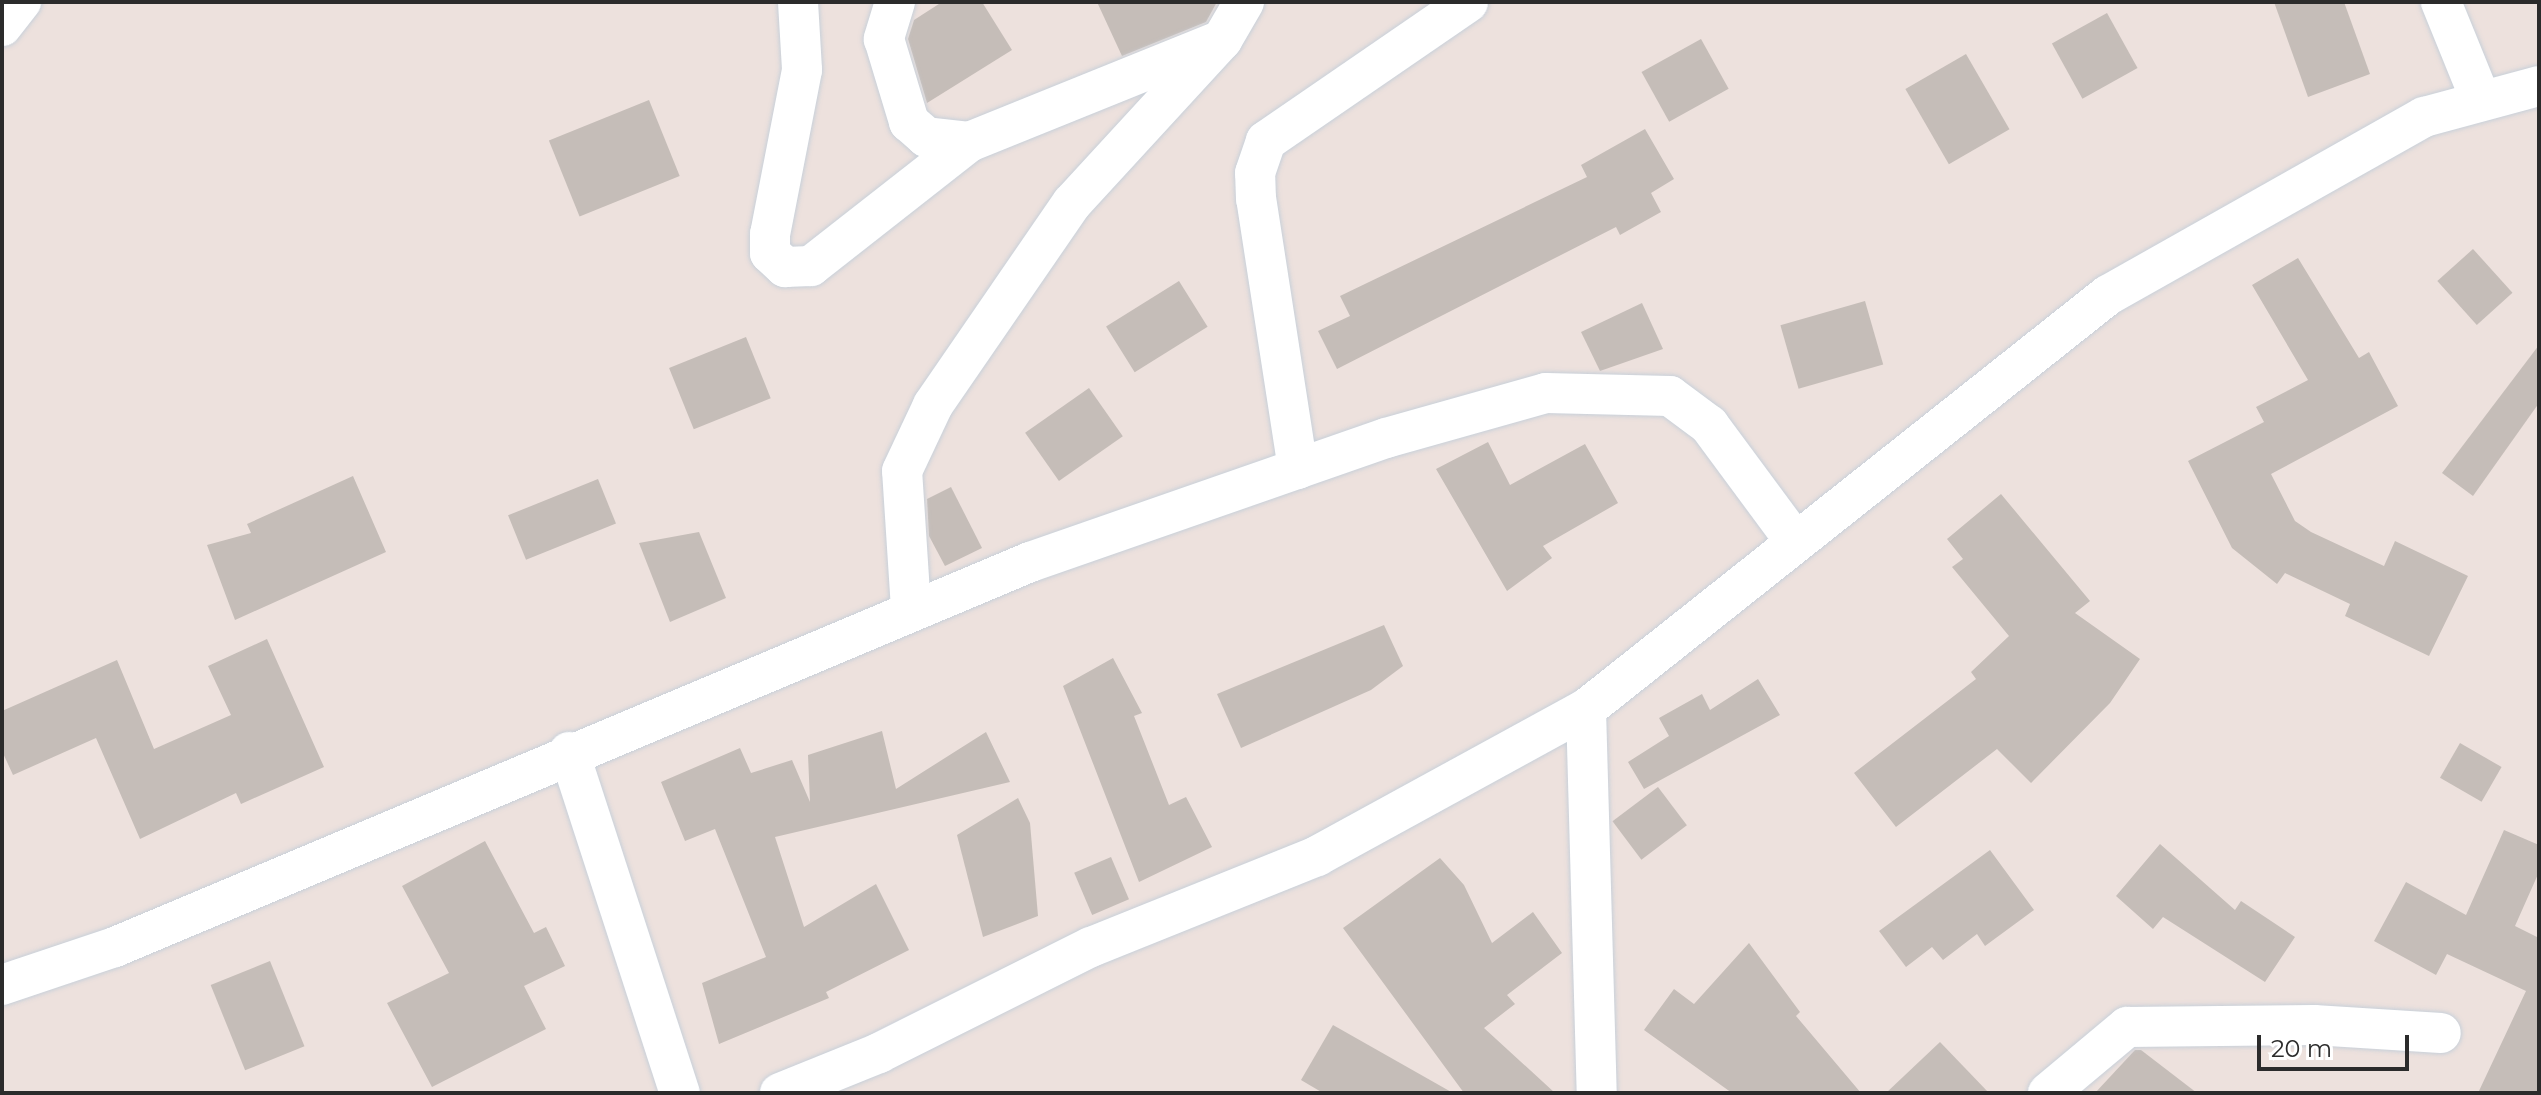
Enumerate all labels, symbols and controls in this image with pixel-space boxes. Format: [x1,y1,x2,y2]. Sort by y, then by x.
scale bar [2261,1019,2413,1069]
text: 20 m [2271,1034,2332,1063]

